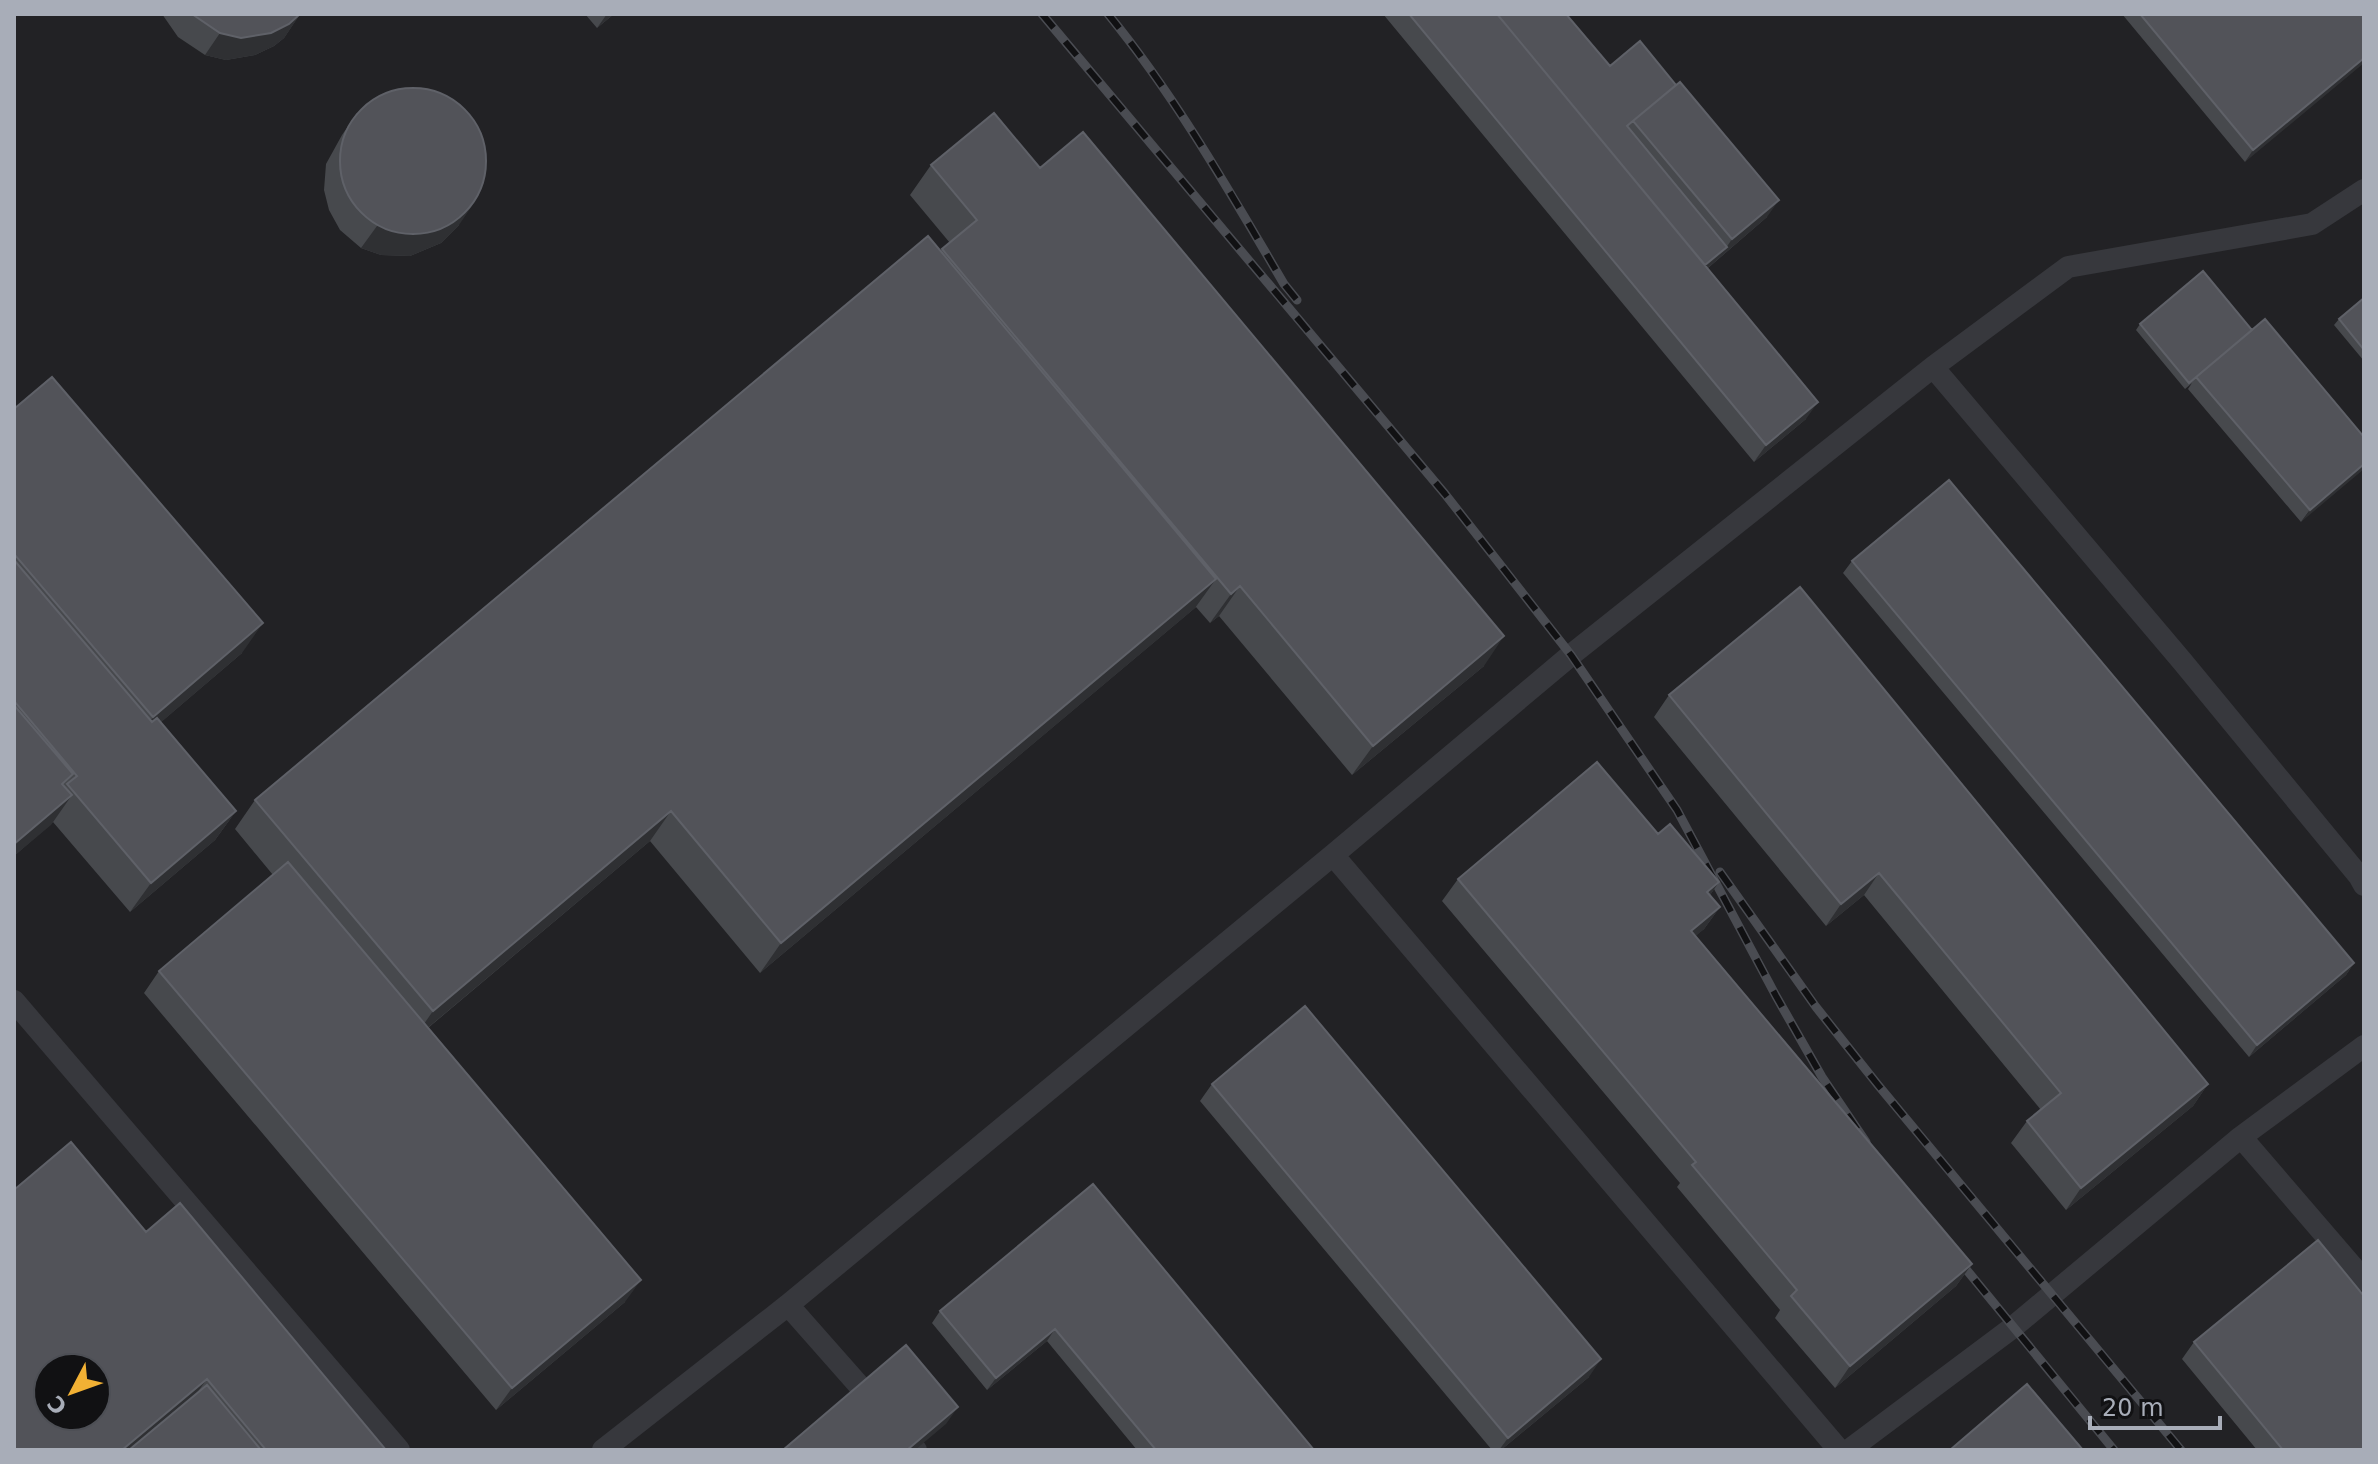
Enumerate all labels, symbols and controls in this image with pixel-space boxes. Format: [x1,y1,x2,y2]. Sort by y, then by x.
north arrow [32,1352,112,1432]
scale bar [2090,1380,2220,1430]
text: С [43,1390,72,1419]
text: 20 m [2102,1394,2164,1422]

